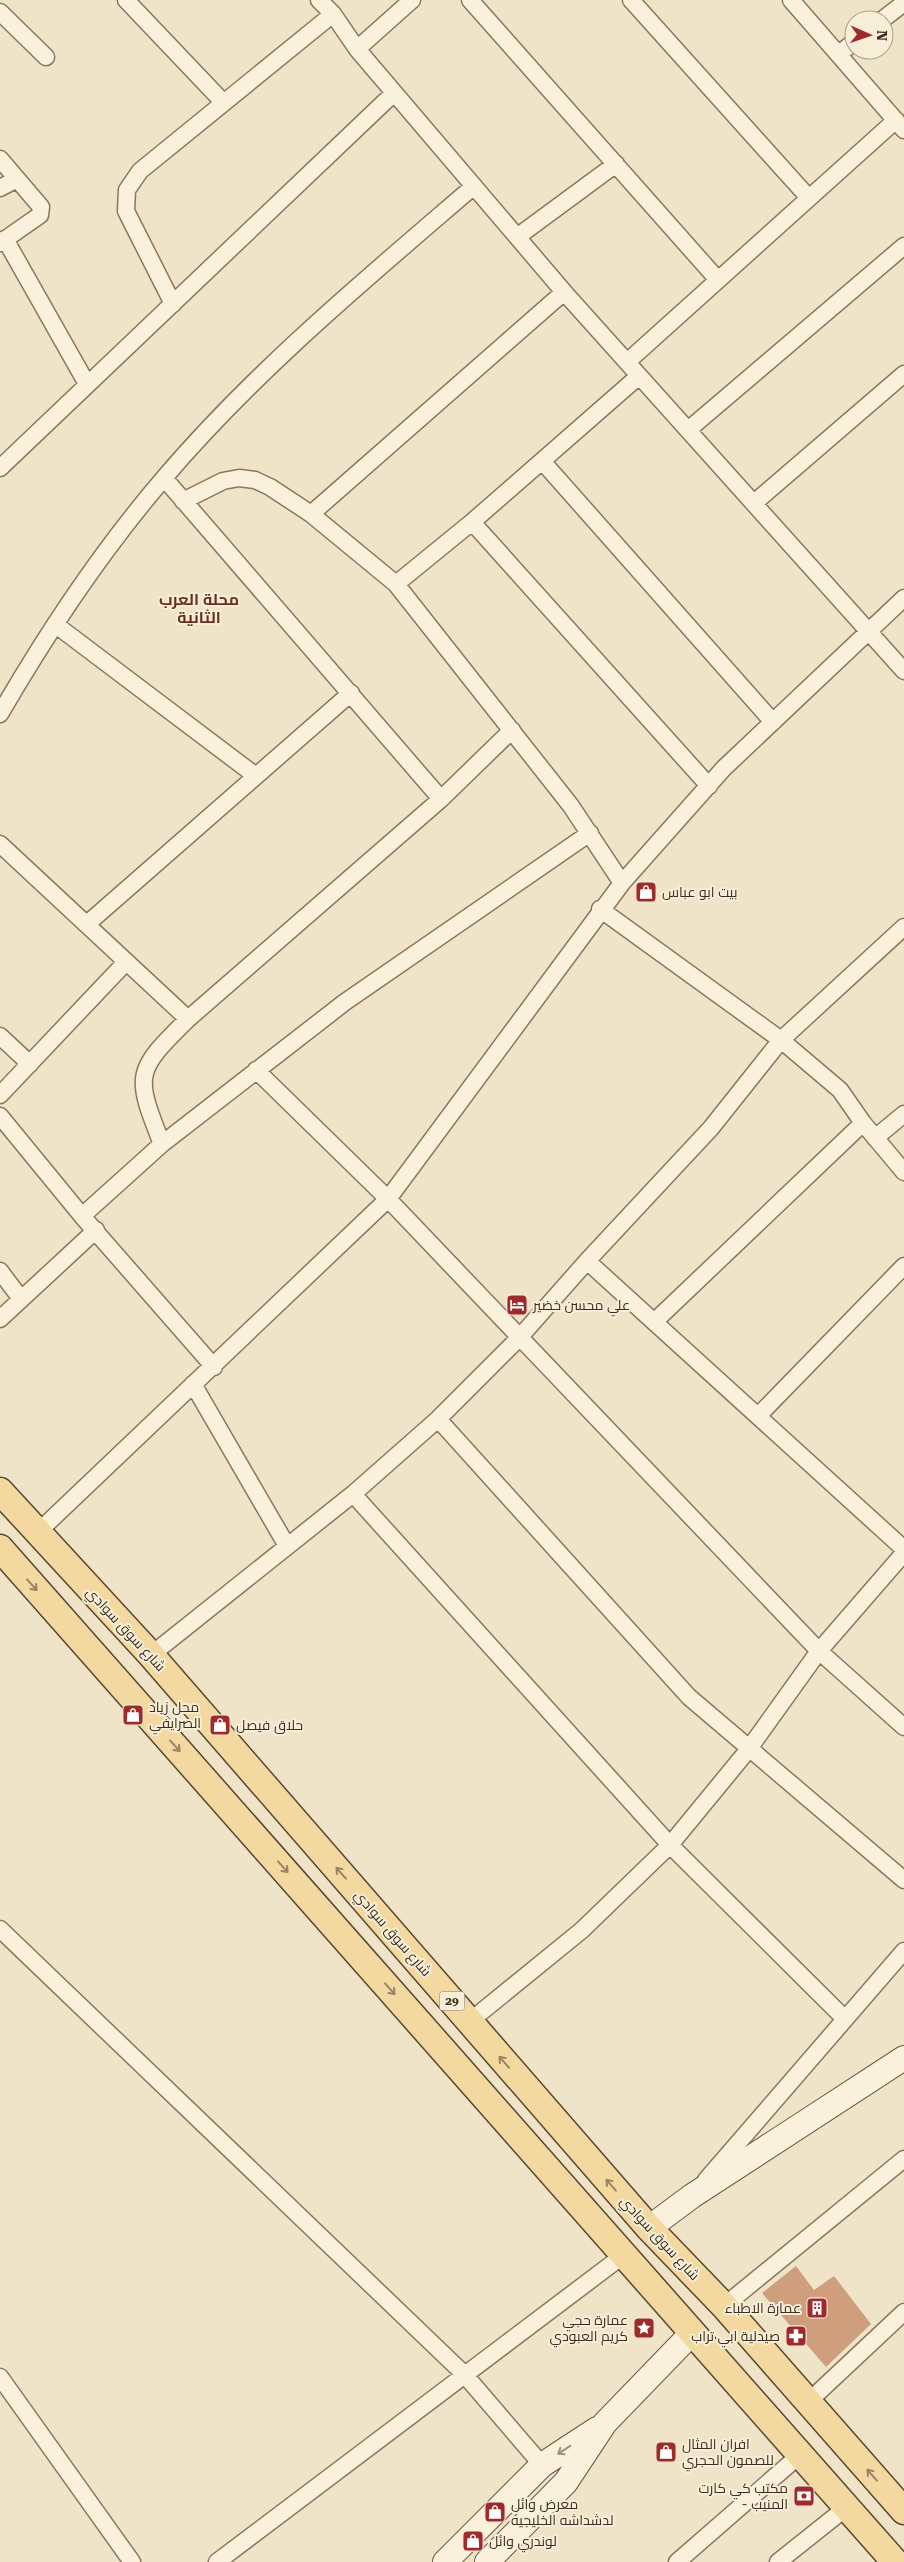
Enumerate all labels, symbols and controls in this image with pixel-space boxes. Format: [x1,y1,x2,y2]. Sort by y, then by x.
north arrow [844,10,894,60]
text: N [874,30,890,41]
district label: محلة العرب الثانية [159,590,239,627]
shop icon: بيت ابو عباس [634,880,658,904]
place label: بيت ابو عباس [662,884,737,900]
hotel icon: علي محسن خضير [505,1293,529,1317]
place label: علي محسن خضير [532,1297,630,1317]
one-way arrow [27,1578,38,1591]
street label: شارع سوق سوادي [80,1584,169,1677]
place label: محل زياد الصرايفي [149,1699,201,1735]
shop icon: محل زياد الصرايفي [121,1703,145,1727]
shop icon: حلاق فيصل [208,1713,232,1737]
place label: حلاق فيصل [236,1717,303,1734]
one-way arrow [169,1739,181,1752]
one-way arrow [277,1861,288,1874]
one-way arrow [335,1867,346,1880]
street label: شارع سوق سوادي [348,1887,435,1982]
one-way arrow [384,1982,396,1995]
road number: 29 [440,1992,464,2010]
one-way arrow [499,2056,510,2069]
one-way arrow [606,2178,617,2191]
street label: شارع سوق سوادي [614,2193,703,2286]
building icon: عمارة الاطباء [805,2296,829,2320]
place label: عمارة الاطباء [725,2300,801,2316]
place label: عمارة حجي كريم العبودي [549,2312,628,2348]
place icon: عمارة حجي كريم العبودي [632,2316,656,2340]
pharmacy icon: صيدلية ابي تراب [784,2324,808,2348]
place label: صيدلية ابي تراب [691,2328,780,2348]
place label: افران المثال للصمون الحجري [682,2436,774,2472]
shop icon: افران المثال للصمون الحجري [654,2440,678,2464]
one-way arrow [557,2445,571,2455]
one-way arrow [866,2468,878,2481]
place label: مكتب كي كارت - المنيب [698,2480,788,2512]
bank icon: مكتب كي كارت - المنيب [792,2484,816,2508]
place label: معرض وائل لدشداشه الخليجيه [511,2496,614,2528]
shop icon: معرض وائل لدشداشه الخليجيه [483,2500,507,2524]
shop icon: لوندري وائل [461,2529,485,2553]
place label: لوندري وائل [489,2533,557,2553]

